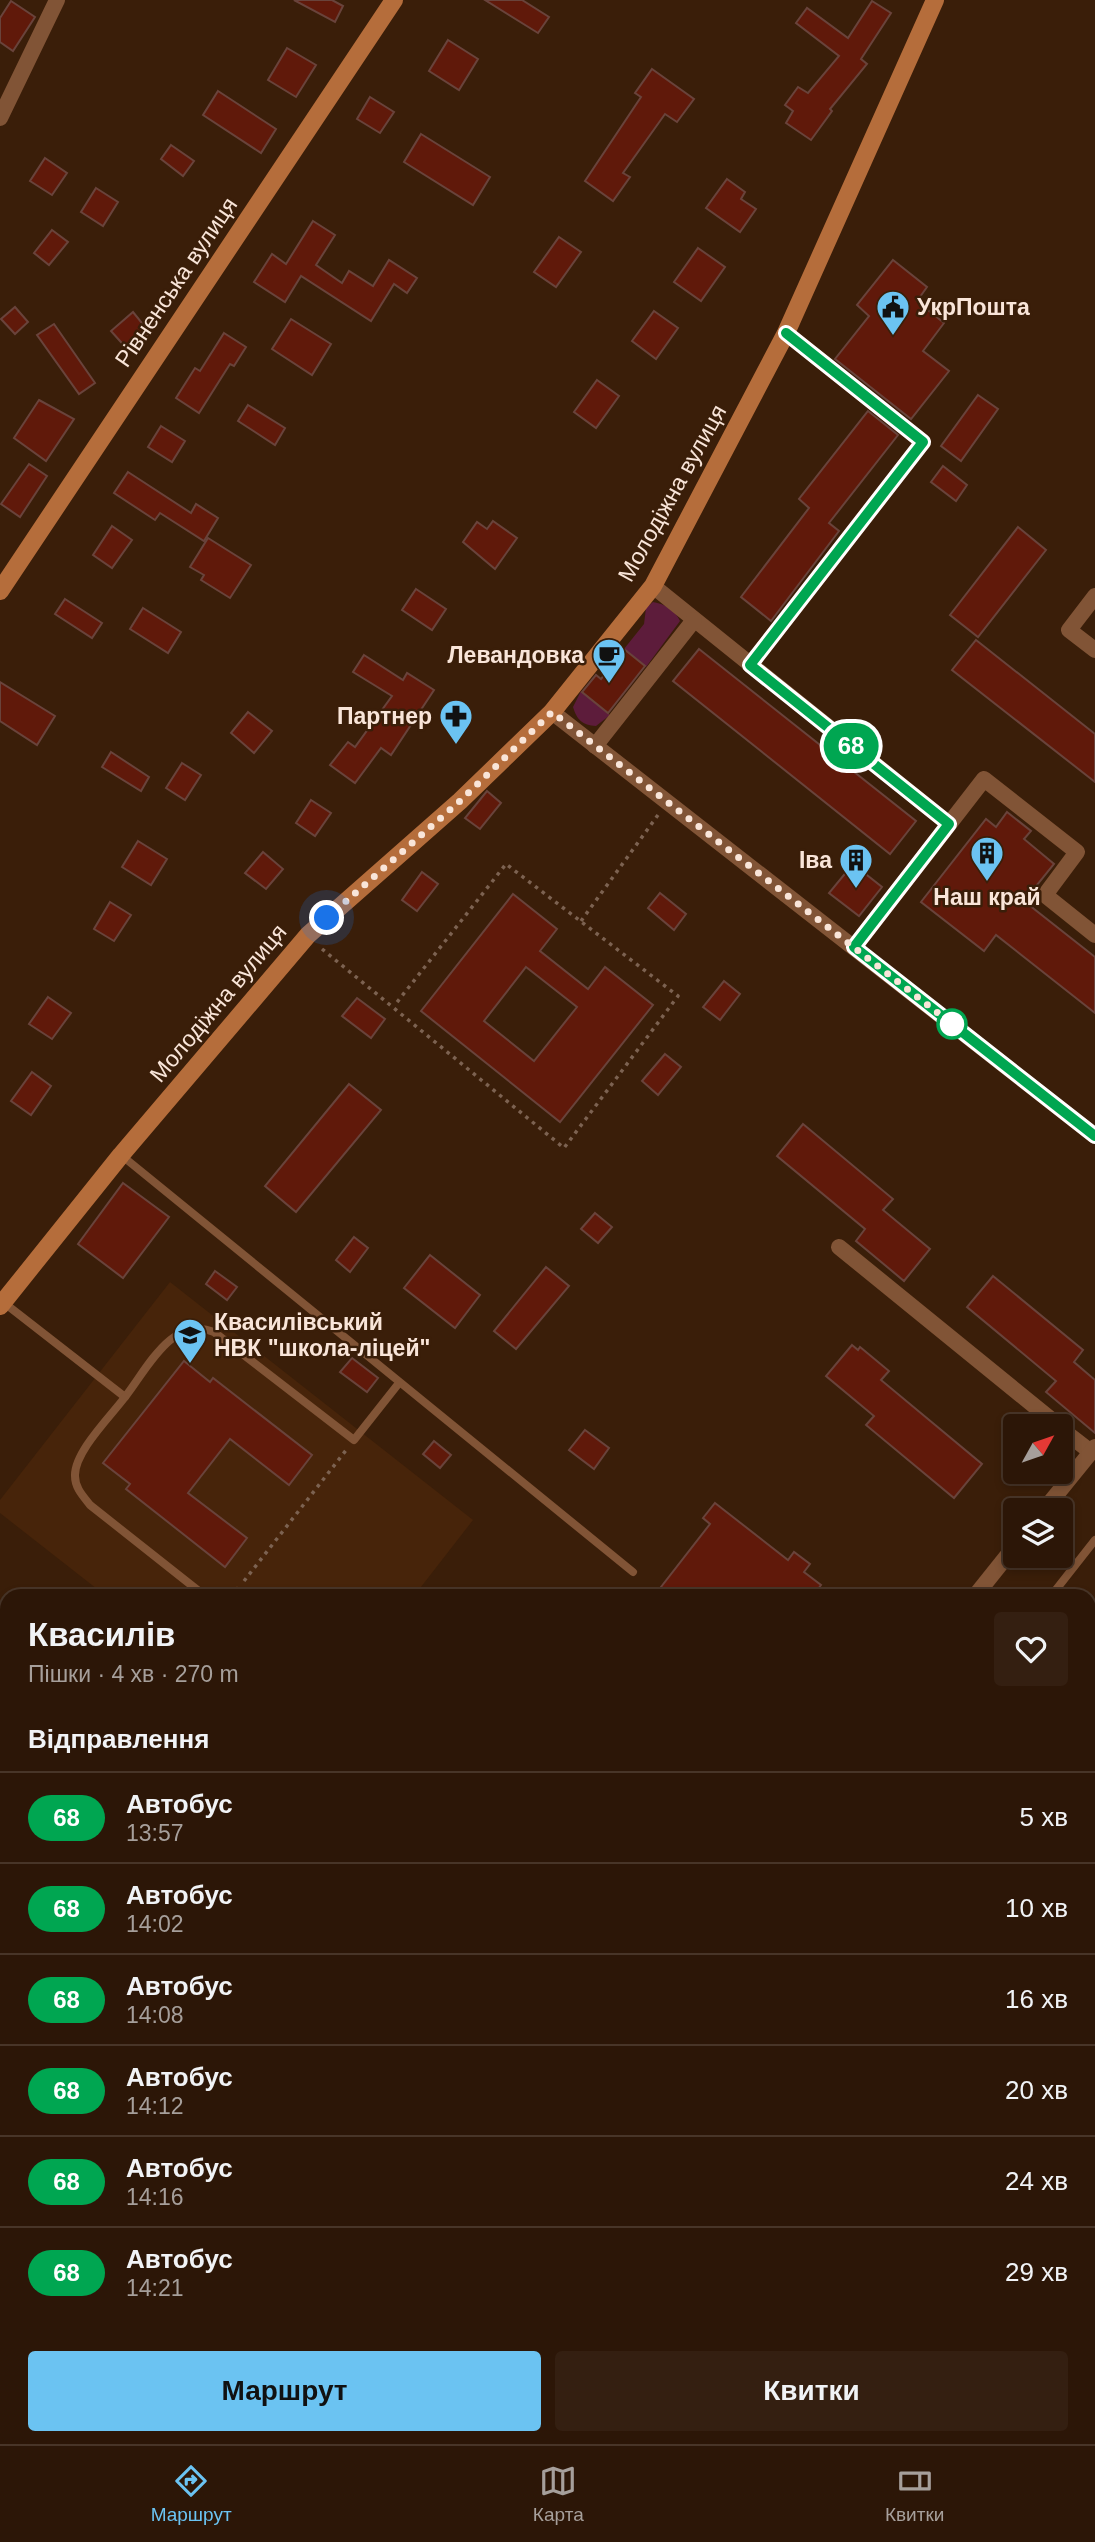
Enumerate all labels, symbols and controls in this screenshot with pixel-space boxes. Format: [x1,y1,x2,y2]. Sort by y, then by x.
street label: Рівненська вулиця [110,192,242,372]
public building icon: УкрПошта [874,288,912,337]
place label: УкрПошта [917,294,1030,320]
street label: Молодіжна вулиця [613,400,731,586]
cafe icon: Левандовка [590,636,628,685]
place label: Левандовка [447,642,584,668]
pharmacy icon: Партнер [437,697,475,746]
place label: Партнер [337,703,432,729]
line badge: 68 [820,723,882,769]
text: 68 [838,732,864,759]
building icon: Наш край [968,834,1006,883]
building icon: Іва [837,841,875,890]
place label: Іва [799,847,832,873]
place label: Наш край [933,884,1041,910]
your location [309,900,344,935]
street label: Молодіжна вулиця [144,919,292,1087]
unlabelled marker [937,1009,967,1039]
place label: Квасилівський НВК "школа-ліцей" [214,1309,430,1361]
school or university icon: Квасилівський НВК "школа-ліцей" [171,1316,209,1365]
north arrow [1003,1414,1073,1484]
map controls [1003,1414,1073,1568]
button: layers [1003,1498,1073,1568]
button: heart [994,1612,1068,1686]
text: Квасилів [28,1616,175,1653]
text: Пішки · 4 хв · 270 m [28,1661,239,1687]
text: Відправлення [28,1724,209,1754]
text: Автобус [126,1789,233,1819]
text: 5 хв [1020,1802,1068,1832]
text: 68 [53,1804,80,1831]
text: 13:57 [126,1820,184,1846]
text: Автобус [126,1880,233,1910]
text: 10 хв [1005,1893,1068,1923]
text: 68 [53,1895,80,1922]
text: 14:02 [126,1911,184,1937]
text: Автобус [126,1971,233,2001]
text: 16 хв [1005,1984,1068,2014]
text: 68 [53,1986,80,2013]
text: 14:08 [126,2002,184,2028]
text: Автобус [126,2062,233,2092]
text: 20 хв [1005,2075,1068,2105]
text: 68 [53,2077,80,2104]
text: 14:12 [126,2093,184,2119]
text: Автобус [126,2153,233,2183]
text: 24 хв [1005,2166,1068,2196]
text: 68 [53,2168,80,2195]
text: 14:16 [126,2184,184,2210]
text: Автобус [126,2244,233,2274]
text: 29 хв [1005,2257,1068,2287]
text: 68 [53,2259,80,2286]
text: 14:21 [126,2275,184,2301]
button: Маршрут [28,2351,541,2431]
button: Квитки [555,2351,1068,2431]
tab: Маршрут [151,2462,232,2526]
tab: Карта [533,2462,584,2526]
tab: Квитки [885,2462,944,2526]

